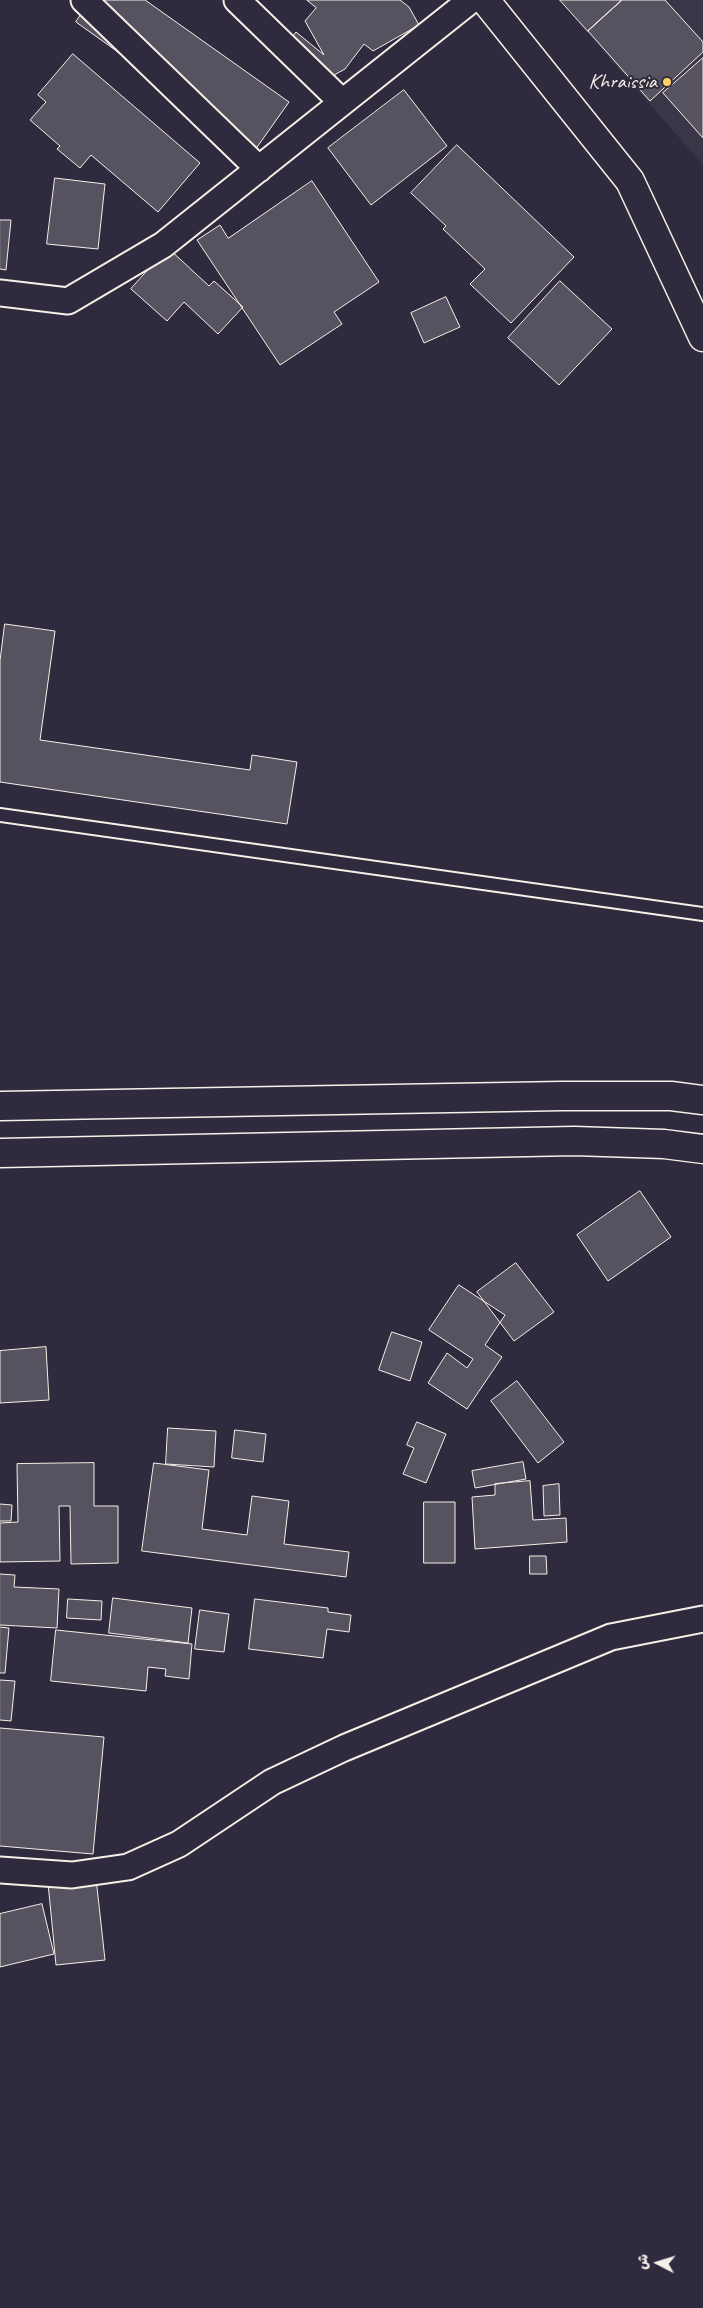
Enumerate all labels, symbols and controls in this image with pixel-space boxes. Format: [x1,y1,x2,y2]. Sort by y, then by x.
place label: Khraissia [588,69,657,95]
marker: Khraissia [661,76,673,88]
north arrow [633,2238,683,2288]
text: ش [633,2253,652,2270]

